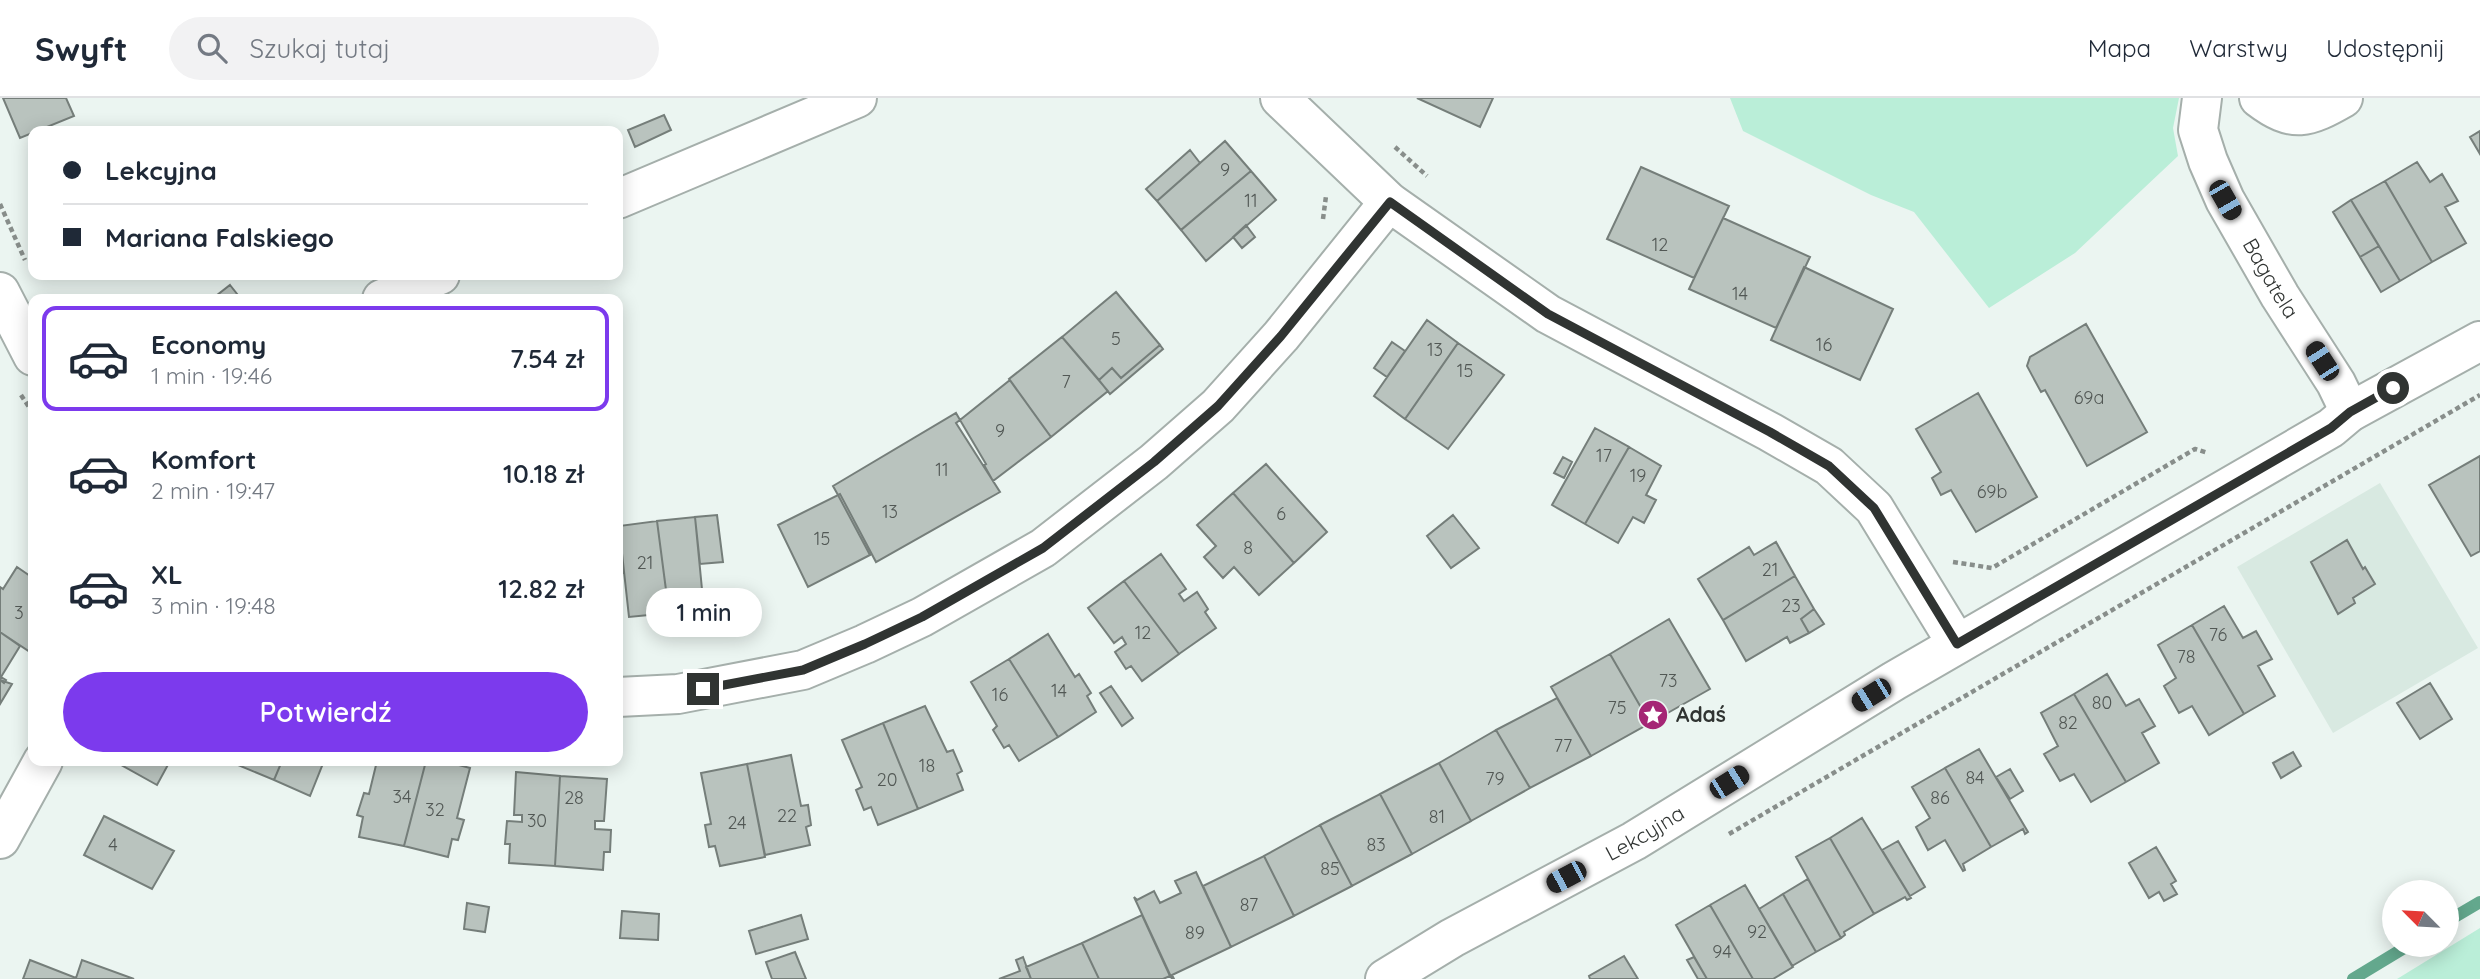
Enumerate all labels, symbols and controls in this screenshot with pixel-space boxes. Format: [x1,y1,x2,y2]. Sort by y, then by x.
search box [169,17,659,80]
text: Swyft [35,28,127,69]
icon: search [193,29,231,67]
text: Szukaj tutaj [249,32,390,65]
text: Mapa [2088,33,2151,63]
text: Warstwy [2189,33,2288,63]
text: Udostępnij [2326,33,2445,63]
text: Lekcyjna [105,154,217,187]
house number: 9 [1220,158,1230,181]
car [2206,177,2245,223]
house number: 11 [1244,189,1258,212]
text: Mariana Falskiego [105,221,334,254]
house number: 12 [1652,233,1668,256]
street label: Bagatela [2238,233,2305,323]
house number: 14 [1732,282,1748,305]
icon: car [67,327,130,390]
house number: 5 [1111,327,1121,350]
text: Economy [151,328,266,361]
house number: 16 [1816,333,1832,356]
house number: 13 [1427,338,1443,361]
car [2302,338,2343,384]
text: 7.54 zł [510,342,584,375]
house number: 15 [1457,359,1473,382]
text: 1 min · 19:46 [151,361,272,390]
house number: 7 [1061,370,1071,393]
route start [2377,372,2409,404]
house number: 69a [2074,386,2104,409]
house number: 9 [995,419,1005,442]
icon: car [67,442,130,505]
text: Komfort [151,443,256,476]
house number: 17 [1596,444,1612,467]
text: 10.18 zł [503,457,584,490]
house number: 11 [935,458,949,481]
house number: 19 [1630,464,1646,487]
text: 2 min · 19:47 [151,476,275,505]
house number: 69b [1977,480,2007,503]
house number: 13 [882,500,898,523]
house number: 6 [1276,502,1286,525]
house number: 15 [814,527,830,550]
house number: 8 [1243,536,1253,559]
house number: 21 [637,551,653,574]
icon: car [67,557,130,620]
text: XL [151,558,183,591]
house number: 21 [1762,558,1778,581]
text: 12.82 zł [498,572,584,605]
callout: 1 min [645,588,761,636]
text: 3 min · 19:48 [151,591,276,620]
house number: 23 [1781,594,1801,617]
text: 1 min [676,598,732,627]
house number: 3 [14,601,24,624]
house number: 12 [1135,621,1151,644]
house number: 76 [2209,623,2227,646]
house number: 78 [2177,645,2195,668]
house number: 73 [1659,669,1677,692]
button: Potwierdź [63,672,588,752]
route end [687,673,719,705]
car [1848,675,1895,715]
house number: 14 [1051,679,1067,702]
house number: 16 [992,683,1008,706]
house number: 80 [2092,691,2112,714]
house number: 75 [1607,696,1627,719]
place icon: Adaś [1636,698,1670,732]
place label: Adaś [1676,701,1726,727]
house number: 82 [2058,711,2078,734]
house number: 77 [1554,734,1572,757]
house number: 18 [919,754,935,777]
car [1706,762,1753,802]
house number: 84 [1965,766,1985,789]
house number: 79 [1485,767,1505,790]
house number: 20 [877,768,897,791]
house number: 34 [393,785,411,808]
house number: 28 [564,786,584,809]
house number: 86 [1930,786,1950,809]
house number: 32 [425,798,445,821]
street label: Lekcyjna [1601,799,1689,866]
house number: 22 [777,804,797,827]
house number: 81 [1429,805,1445,828]
house number: 30 [527,809,547,832]
house number: 24 [727,811,747,834]
house number: 4 [108,833,118,856]
house number: 83 [1366,833,1386,856]
house number: 85 [1320,857,1340,880]
car [1543,858,1590,896]
north arrow [2382,880,2459,957]
map controls [2382,880,2459,957]
house number: 87 [1240,893,1258,916]
house number: 92 [1747,920,1767,943]
house number: 89 [1185,921,1205,944]
house number: 94 [1712,940,1732,963]

